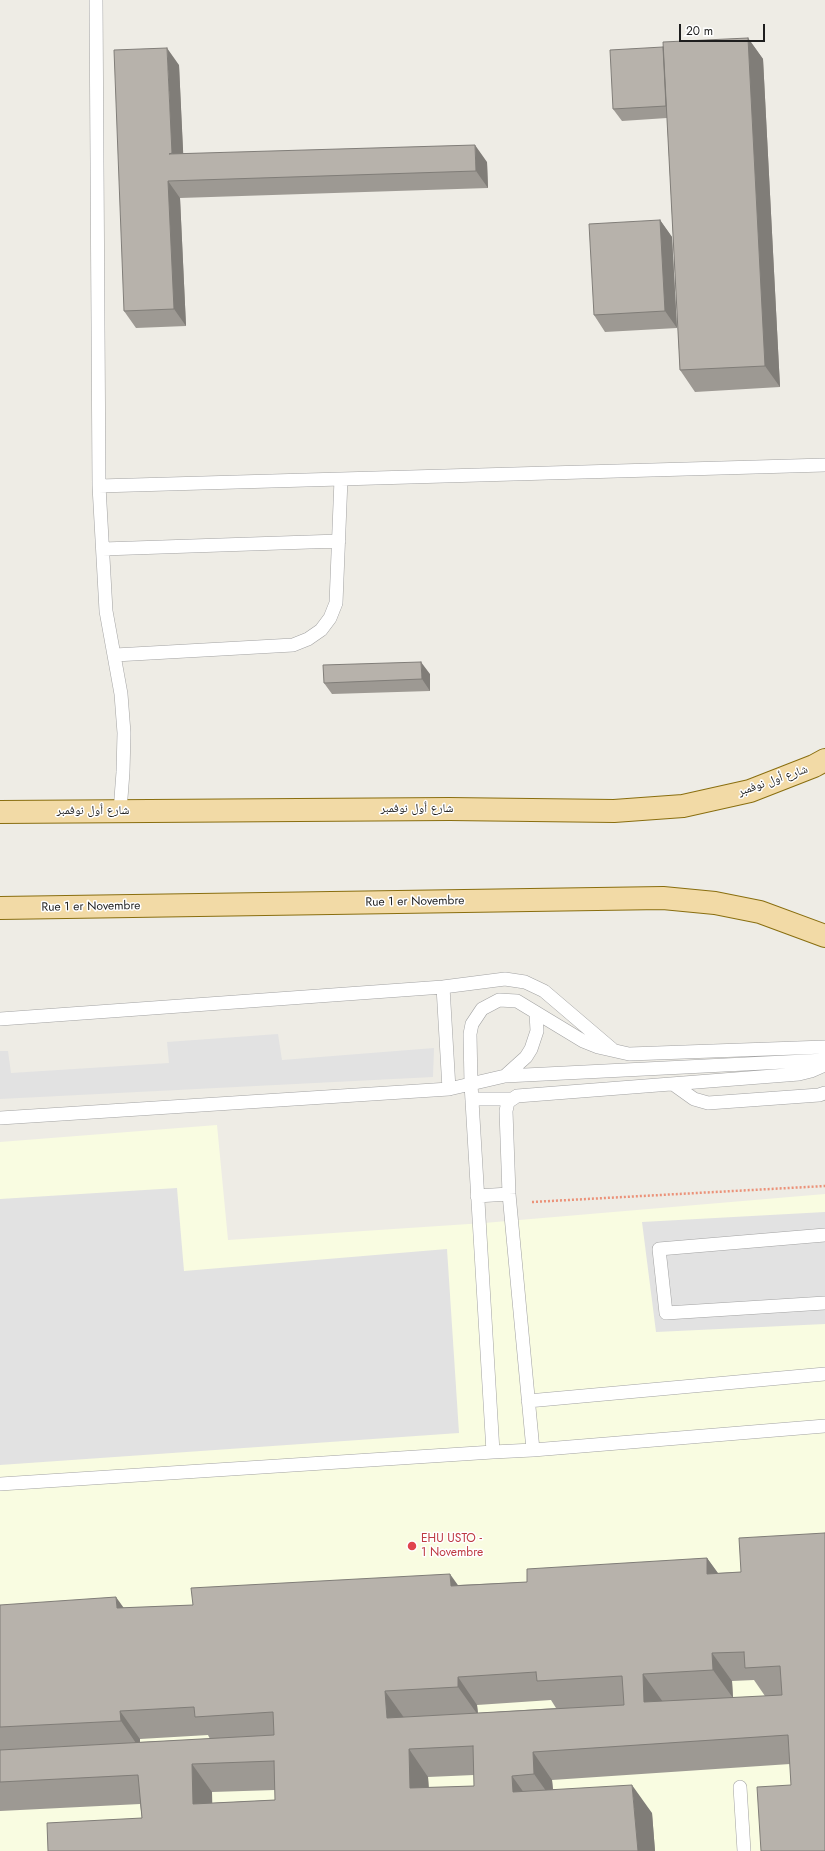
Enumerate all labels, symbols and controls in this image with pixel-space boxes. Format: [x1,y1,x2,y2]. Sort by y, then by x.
scale bar [681,16,767,42]
text: 20 m [686,22,713,40]
street label: شارع أول نوفمبر [736,762,810,800]
street label: شارع أول نوفمبر [381,802,453,816]
street label: شارع أول نوفمبر [57,804,129,818]
street label: Rue 1 er Novembre [365,894,465,910]
street label: Rue 1 er Novembre [41,899,141,915]
place label: EHU USTO - 1 Novembre [421,1532,483,1560]
marker: EHU USTO - 1 Novembre [406,1540,418,1552]

